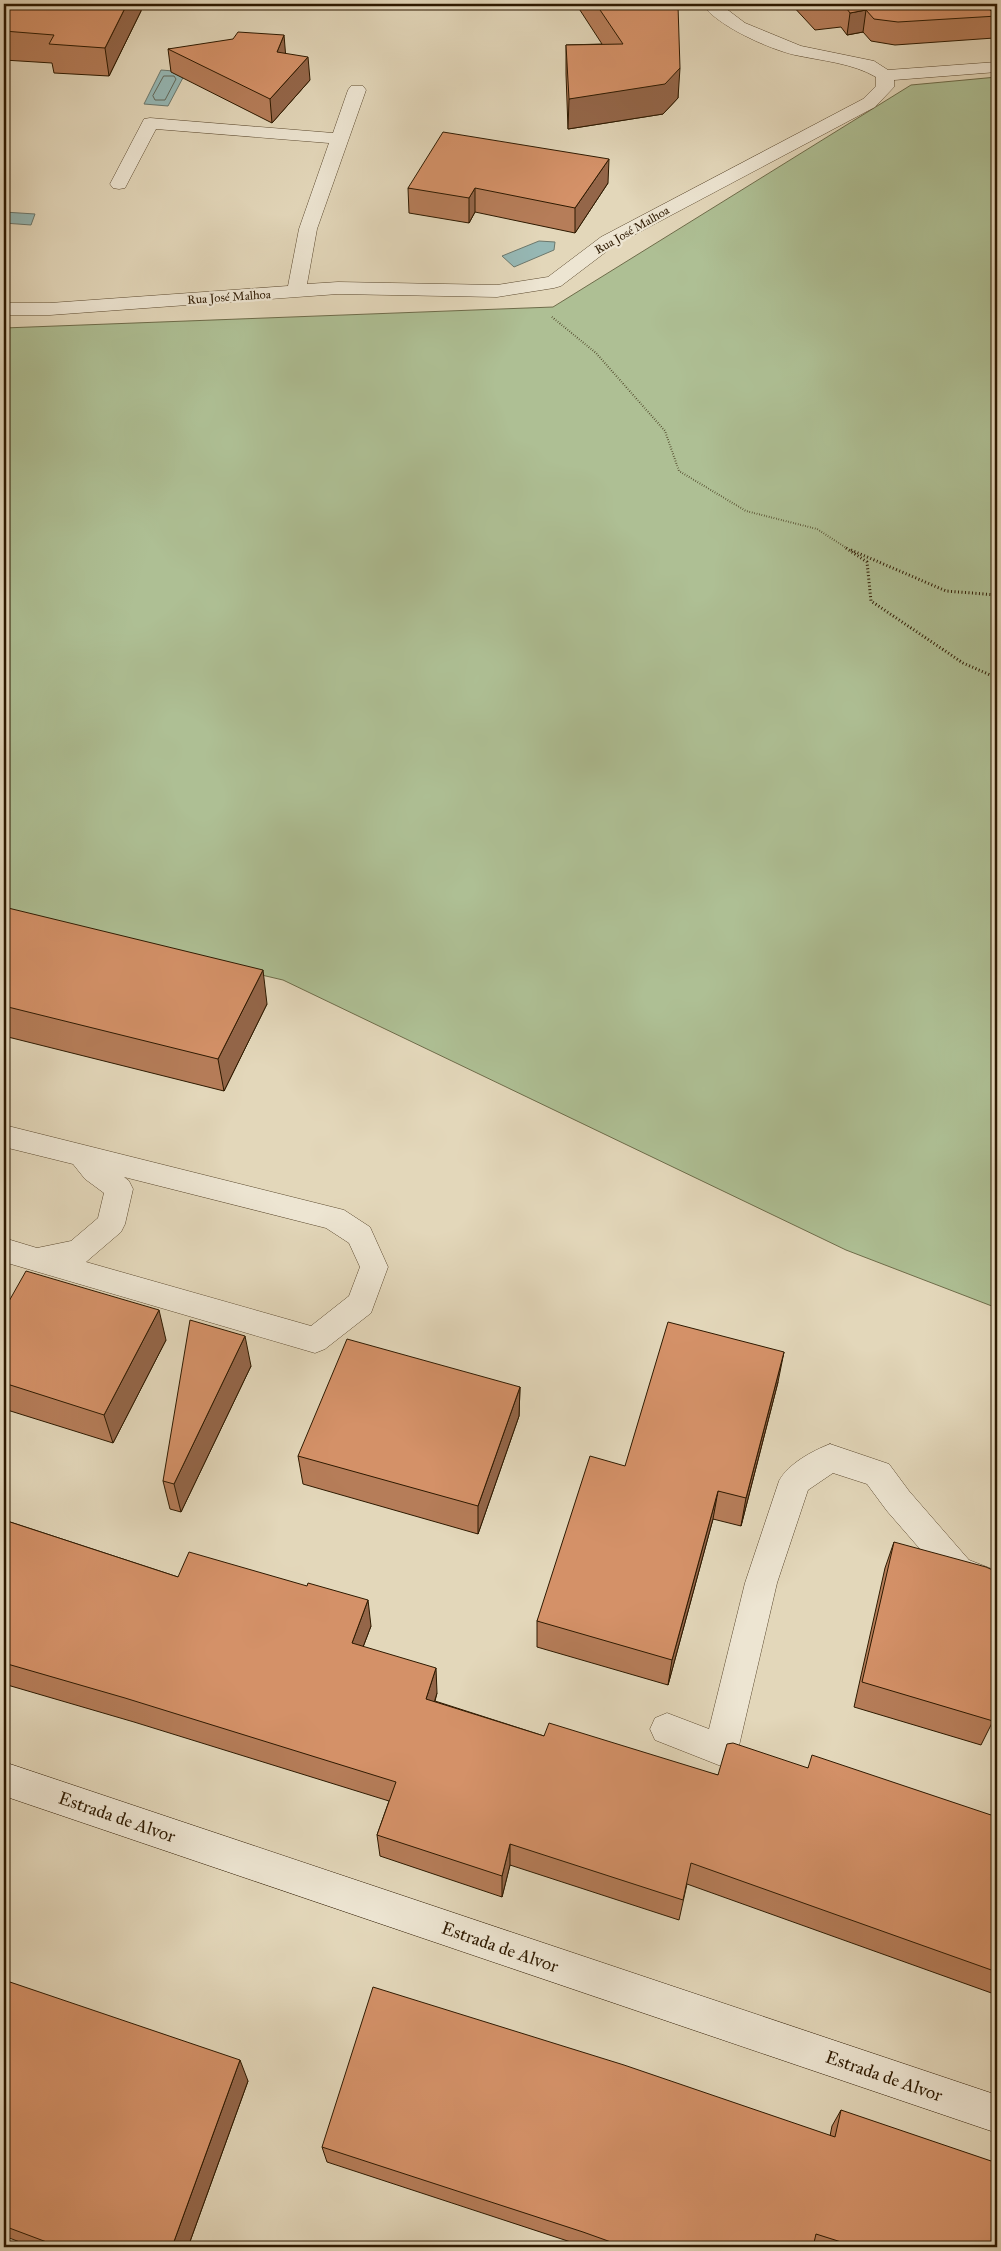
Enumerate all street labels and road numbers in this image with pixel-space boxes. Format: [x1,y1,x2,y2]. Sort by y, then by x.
street label: Rua José Malhoa [592,203,673,258]
street label: Rua José Malhoa [187,287,272,308]
street label: Estrada de Alvor [56,1787,179,1847]
street label: Estrada de Alvor [439,1917,562,1977]
street label: Estrada de Alvor [823,2046,946,2106]

